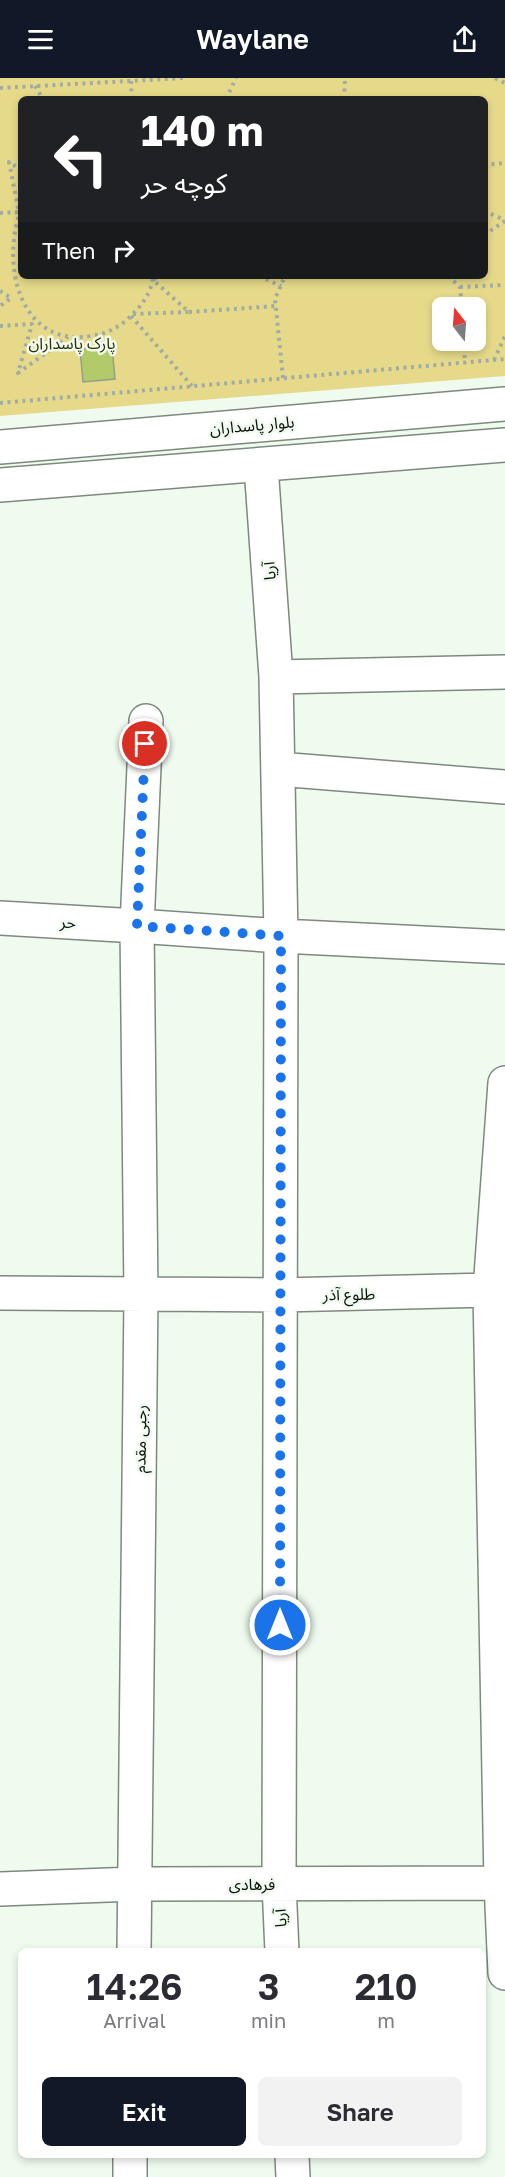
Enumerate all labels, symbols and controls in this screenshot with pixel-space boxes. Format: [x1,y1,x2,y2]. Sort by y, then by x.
icon: menu [24,23,57,56]
text: Waylane [196,23,309,55]
icon: share [448,23,481,56]
text: 140 m [141,105,263,155]
icon: left [42,120,120,198]
text: کوچه حر [141,167,227,199]
icon: right [107,234,140,267]
text: Then [42,237,95,264]
north arrow [432,297,486,351]
map controls [432,297,486,351]
park label: پارک پاسداران [28,333,116,354]
street label: بلوار پاسداران [209,411,295,440]
street label: آریا [258,560,280,581]
pin [119,718,170,769]
icon: arrive [128,727,161,760]
street label: حر [59,912,76,932]
street label: طلوع آذر [322,1284,376,1307]
street label: رجبی مقدم [129,1405,154,1473]
position arrow [248,1593,312,1657]
street label: فرهادی [229,1874,275,1894]
street label: آریا [269,1907,290,1928]
text: 14:26 [86,1965,182,2008]
text: 3 [258,1965,279,2008]
text: 210 [355,1965,418,2008]
text: Arrival [103,2008,166,2032]
text: min [251,2008,286,2032]
text: m [377,2008,395,2032]
button: Exit [42,2077,246,2146]
button: Share [258,2077,462,2146]

